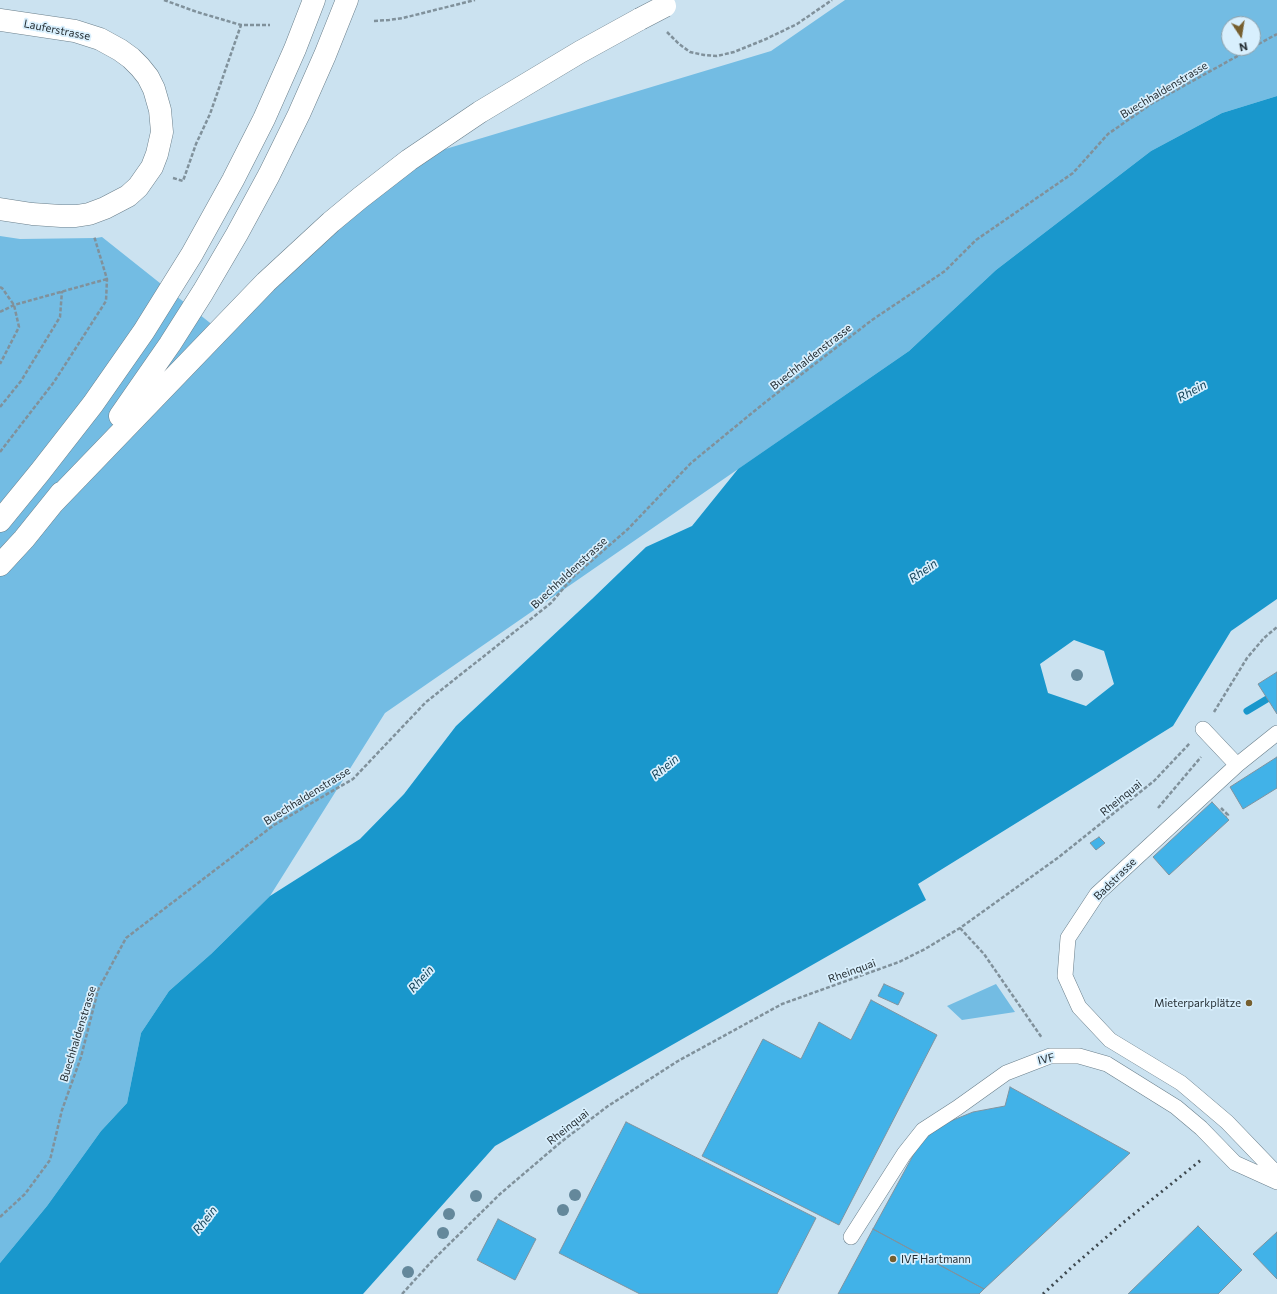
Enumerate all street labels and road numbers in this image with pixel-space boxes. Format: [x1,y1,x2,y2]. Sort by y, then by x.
street label: Lauferstrasse [23,17,91,43]
street label: Buechhaldenstrasse [1118,59,1210,121]
street label: Buechhaldenstrasse [768,321,854,393]
street label: Buechhaldenstrasse [528,534,610,612]
street label: Buechhaldenstrasse [261,764,353,828]
street label: Rheinquai [1098,777,1144,819]
street label: Badstrasse [1091,855,1139,903]
street label: Rheinquai [826,956,878,986]
street label: Buechhaldenstrasse [57,985,99,1083]
street label: IVF [1036,1051,1056,1067]
street label: Rheinquai [544,1106,592,1148]

